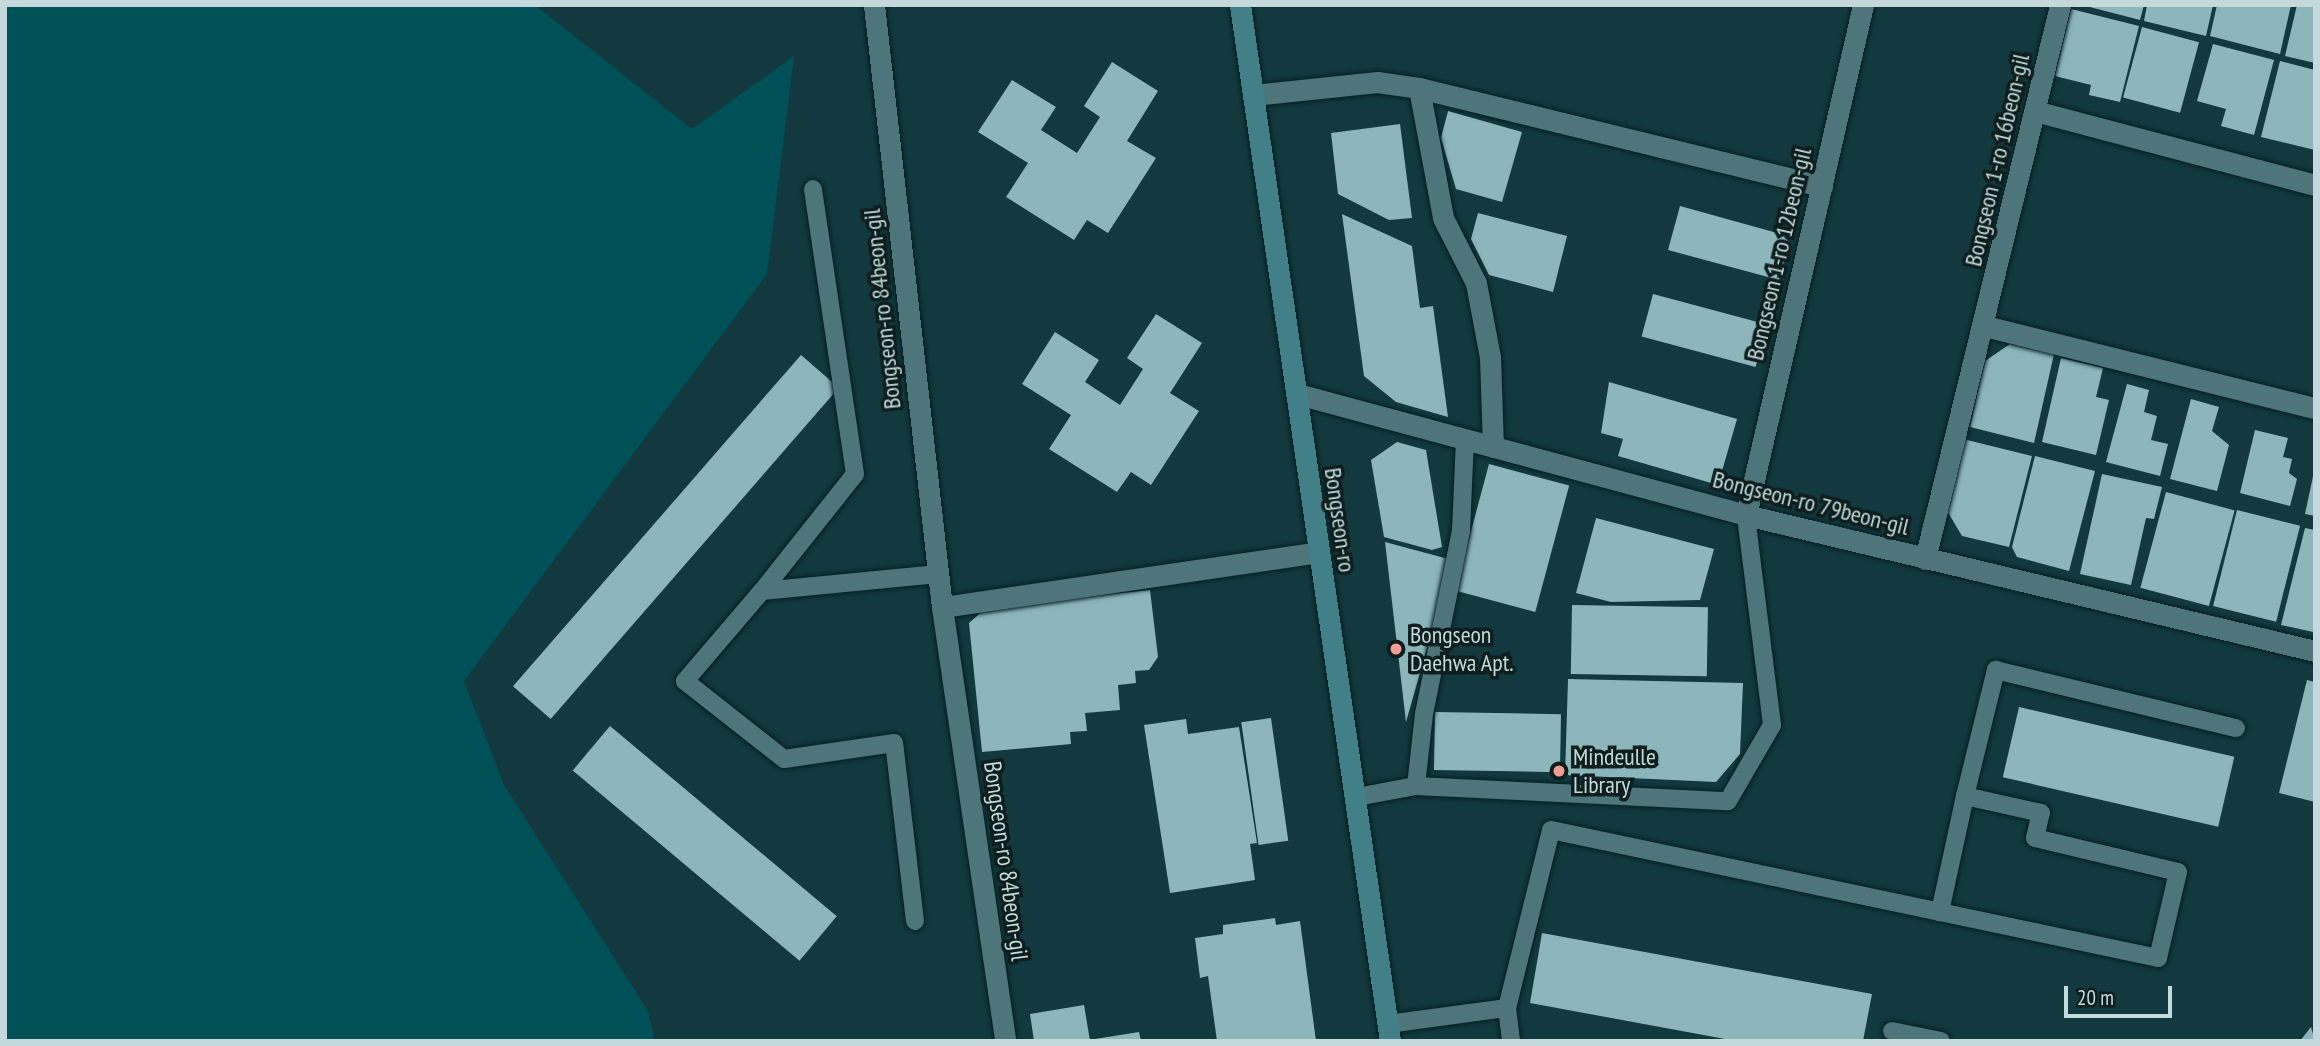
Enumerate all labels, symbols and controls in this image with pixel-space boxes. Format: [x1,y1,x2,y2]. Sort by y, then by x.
street label: Bongseon 1-ro 16beon-gil [1959,51,2035,269]
street label: Bongseon 1-ro 12beon-gil [1741,145,1817,363]
street label: Bongseon-ro 84beon-gil [857,207,907,411]
street label: Bongseon-ro 79beon-gil [1710,465,1912,541]
street label: Bongseon-ro [1318,466,1362,574]
place label: Bongseon Daehwa Apt. [1410,621,1514,677]
marker: Bongseon Daehwa Apt. [1388,641,1404,657]
place label: Mindeulle Library [1573,743,1656,799]
street label: Bongseon-ro 84beon-gil [978,759,1034,963]
marker: Mindeulle Library [1551,763,1567,779]
scale bar [2068,972,2176,1016]
text: 20 m [2077,984,2114,1011]

